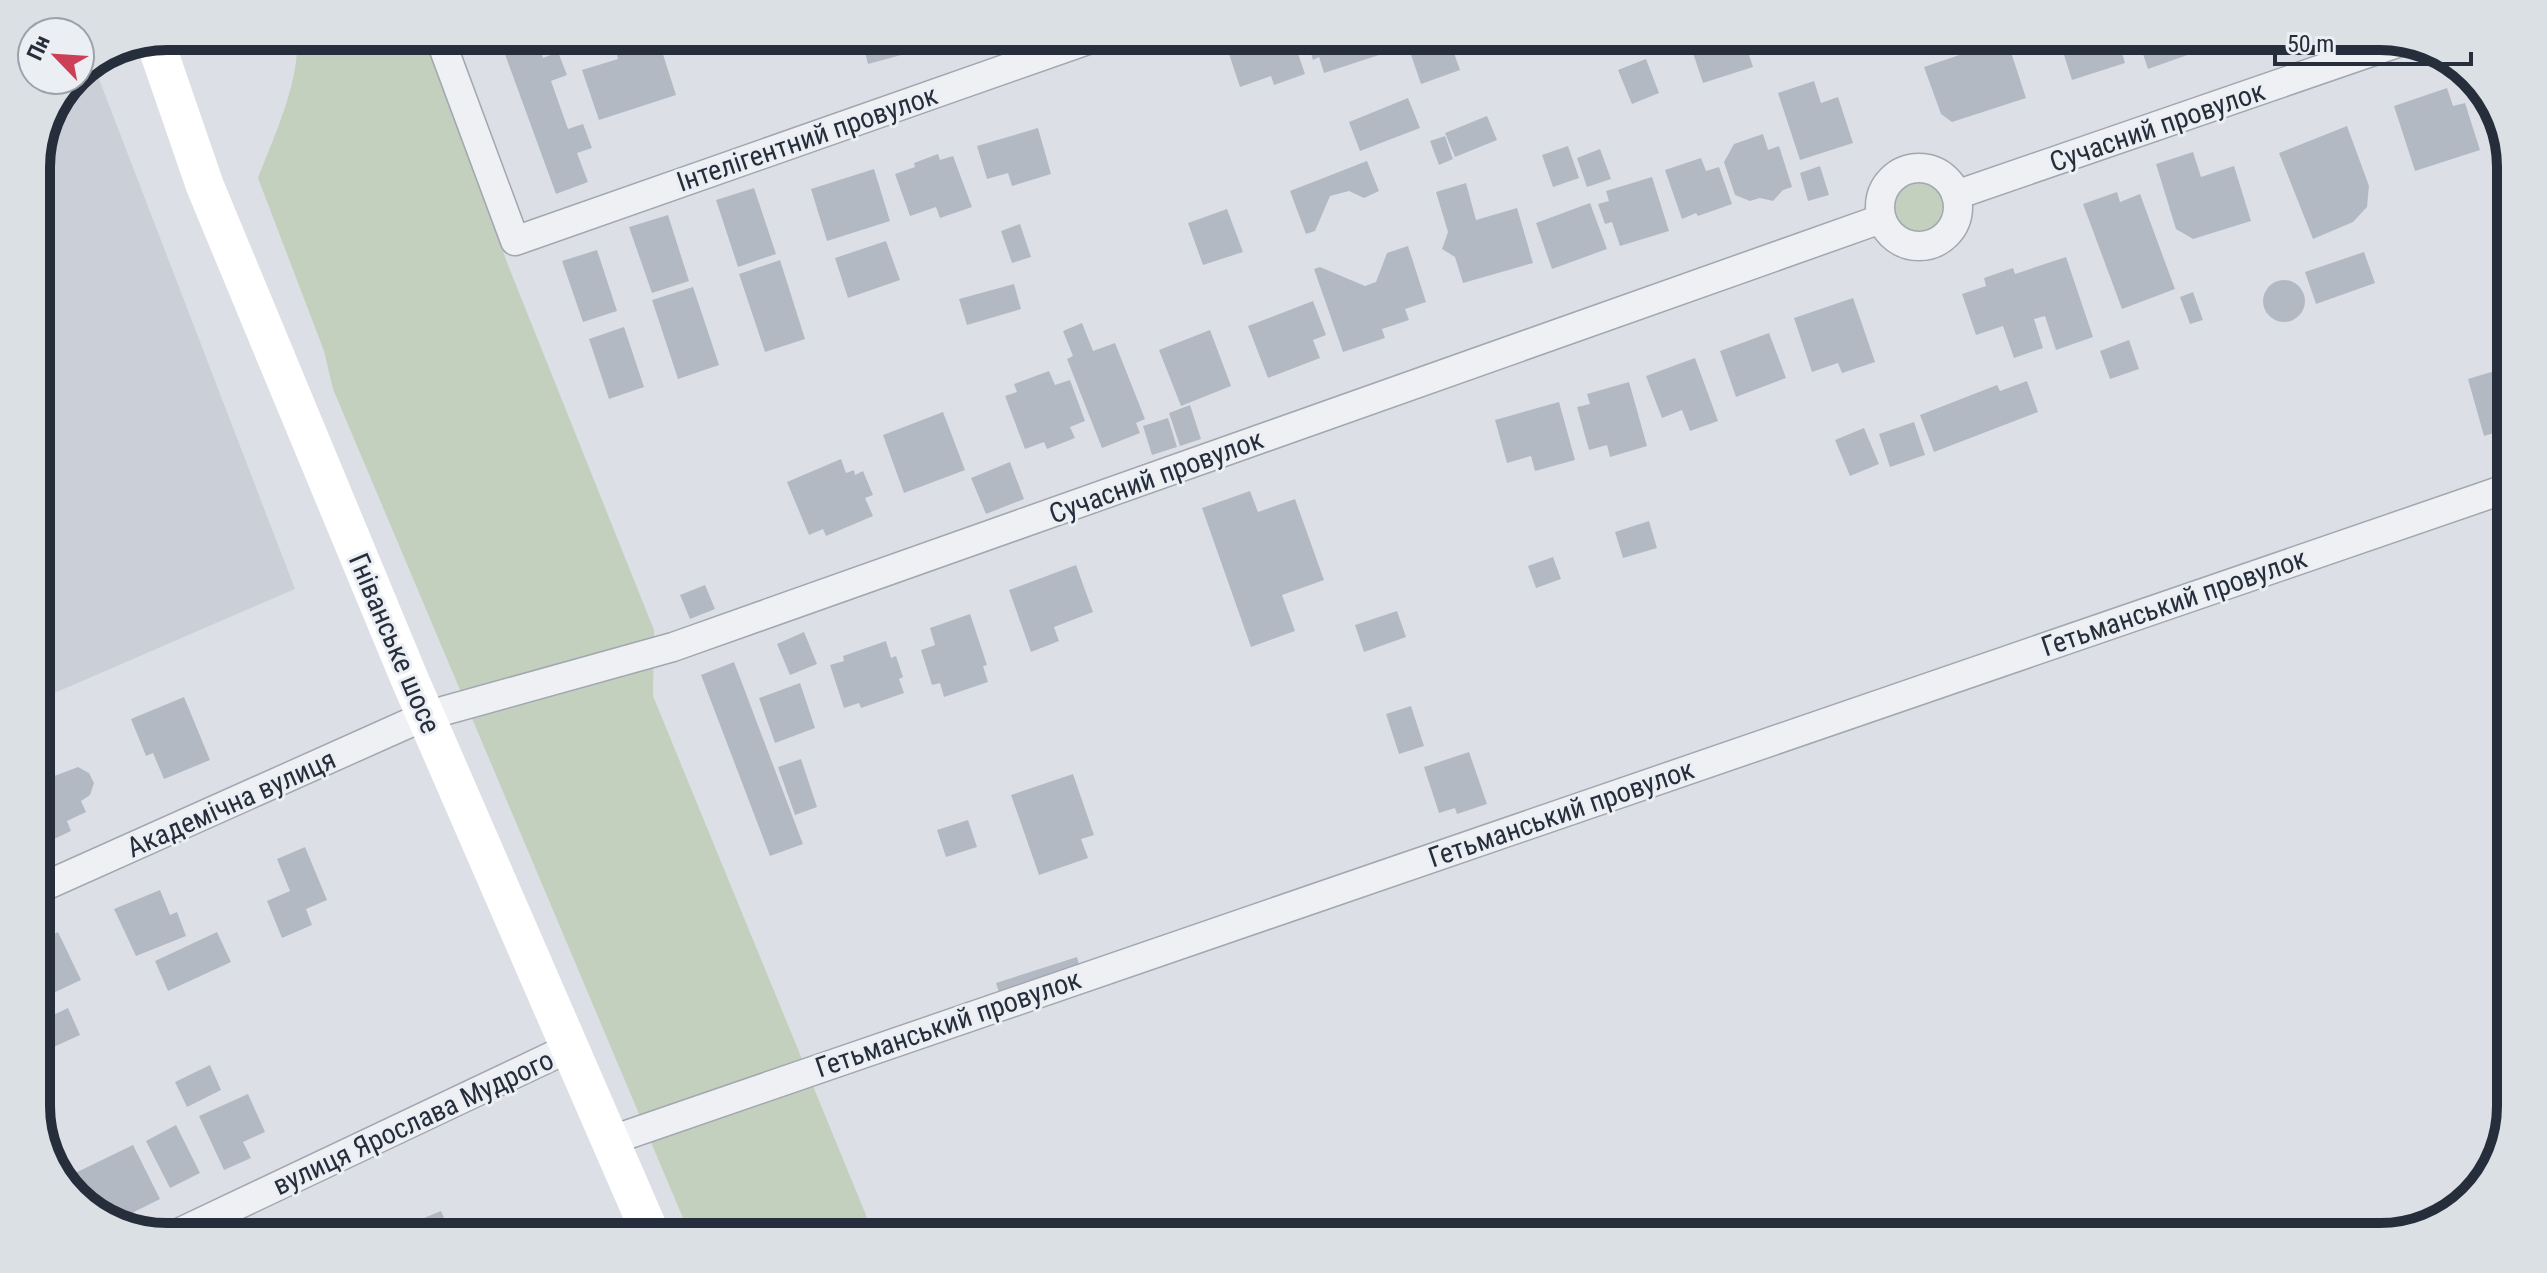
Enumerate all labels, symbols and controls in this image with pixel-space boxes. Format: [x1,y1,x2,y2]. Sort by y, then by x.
north arrow [16,16,96,96]
scale bar [2275,16,2471,66]
text: 50 m [2287,30,2334,58]
text: Пн [22,31,55,64]
street label: Сучасний провулок [2045,74,2269,179]
street label: Інтелігентний провулок [673,78,942,199]
street label: Сучасний провулок [1045,422,1268,531]
street label: Гетьманський провулок [2037,541,2311,663]
street label: Гніванське шосе [342,548,447,738]
street label: Академічна вулиця [122,743,341,864]
street label: Гетьманський провулок [1424,752,1698,874]
street label: Гетьманський провулок [811,962,1085,1084]
street label: вулиця Ярослава Мудрого [268,1043,559,1202]

